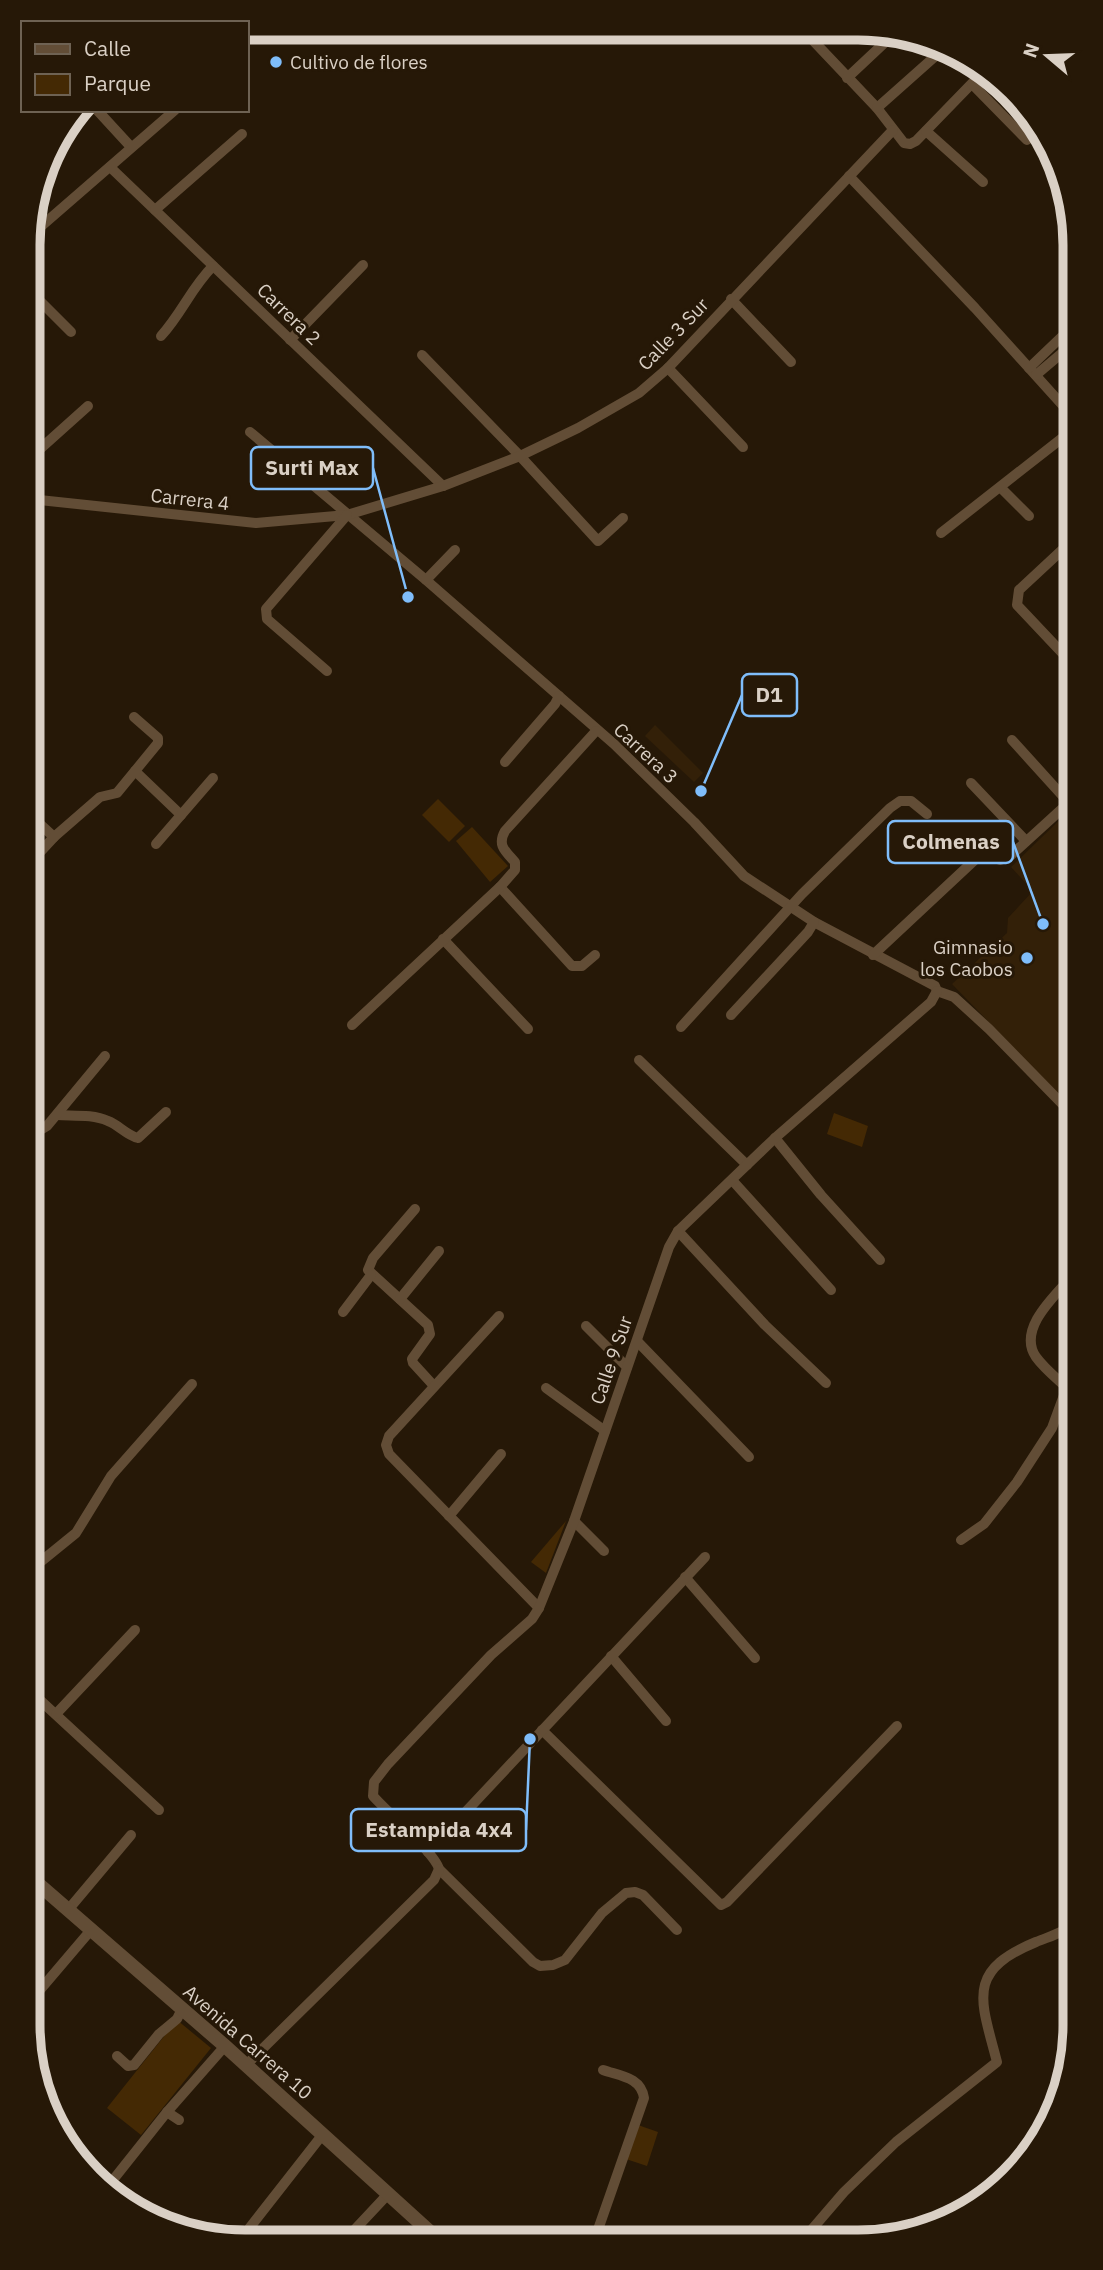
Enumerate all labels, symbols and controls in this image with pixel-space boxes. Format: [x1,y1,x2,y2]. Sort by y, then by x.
legend [21,21,248,112]
north arrow [1012,21,1082,91]
text: Calle [84,34,131,62]
text: N [1017,40,1045,61]
place label: Cultivo de flores [290,50,428,74]
marker: Cultivo de flores [268,54,284,70]
text: Parque [84,69,151,97]
street label: Carrera 2 [252,278,326,350]
street label: Calle 3 Sur [632,293,714,375]
callout: Surti Max [251,447,373,489]
text: Surti Max [265,453,359,481]
street label: Carrera 4 [149,483,231,515]
callout: D1 [742,674,797,716]
text: D1 [755,680,783,708]
street label: Carrera 3 [609,717,683,789]
callout: Colmenas [888,821,1013,863]
text: Colmenas [902,827,1000,855]
place label: Gimnasio los Caobos [920,935,1013,981]
marker: Gimnasio los Caobos [1019,950,1035,966]
street label: Calle 9 Sur [585,1313,637,1407]
callout: Estampida 4x4 [351,1809,526,1851]
text: Estampida 4x4 [365,1815,513,1843]
street label: Avenida Carrera 10 [179,1979,317,2105]

